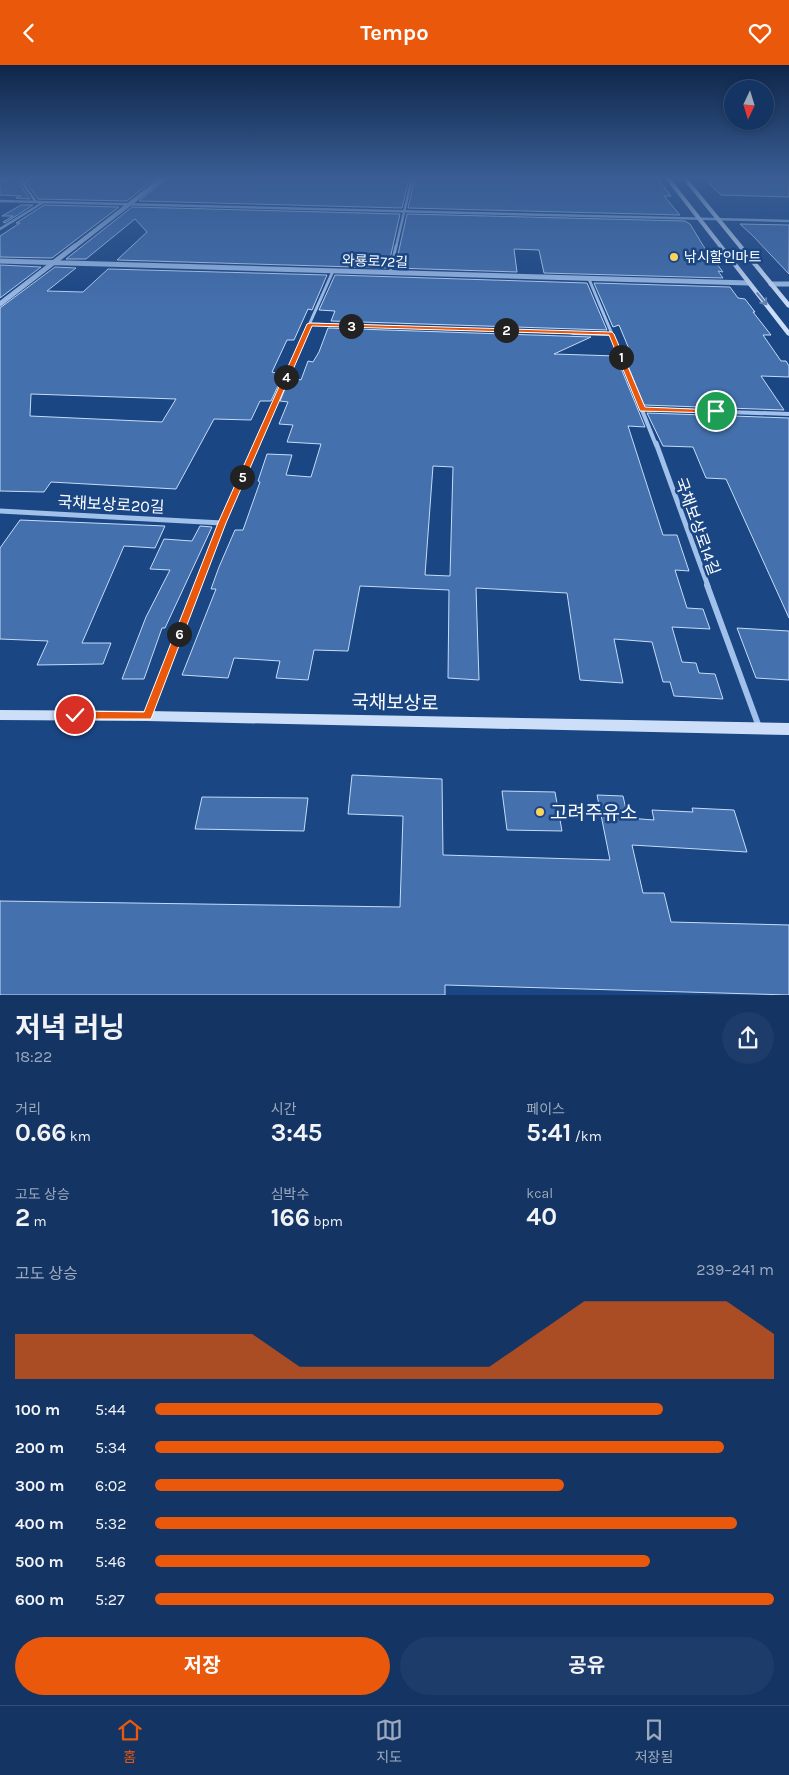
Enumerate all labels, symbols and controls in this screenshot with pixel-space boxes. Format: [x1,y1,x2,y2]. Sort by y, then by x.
icon: back [15,19,43,47]
icon: heart [746,19,774,47]
text: Tempo [360,20,429,46]
north arrow [724,80,774,130]
map controls [724,80,774,130]
place label: 낚시할인마트 [684,249,761,266]
marker: 낚시할인마트 [668,251,680,263]
street label: 와룡로72길 [342,252,408,271]
one-way arrow [756,292,767,305]
pin: 3 [338,313,364,339]
pin: 2 [494,317,518,343]
text: 3 [347,318,356,335]
text: 2 [502,322,511,339]
pin: 1 [608,345,634,369]
text: 1 [619,349,624,366]
pin: 4 [274,365,298,389]
text: 4 [282,369,291,386]
pin [695,390,737,432]
icon: arrive [702,397,730,425]
pin: 5 [230,465,254,489]
text: 5 [238,469,247,486]
street label: 국채보상로14길 [671,475,724,578]
street label: 국채보상로20길 [57,492,165,517]
pin: 6 [166,621,192,647]
text: 6 [175,626,184,643]
street label: 국채보상로 [351,691,439,715]
pin [54,694,96,736]
icon: check [61,701,89,729]
place label: 고려주유소 [550,802,637,824]
marker: 고려주유소 [534,806,546,818]
text: 저녁 러닝 [15,1011,125,1044]
button: share [722,1012,774,1064]
text: 18:22 [15,1047,52,1066]
text: 거리 [15,1101,41,1118]
text: 시간 [271,1101,296,1118]
text: 페이스 [526,1101,565,1118]
text: 0.66 [15,1118,67,1147]
text: 3:45 [271,1118,322,1147]
text: 5:41 [526,1118,571,1147]
text: km [67,1128,91,1145]
text: /km [571,1128,602,1145]
text: kcal [526,1185,553,1202]
text: 고도 상승 [15,1186,70,1203]
text: 심박수 [271,1186,309,1203]
text: 40 [526,1202,557,1231]
text: 2 [15,1203,30,1232]
text: 166 [271,1203,310,1232]
text: m [30,1213,47,1230]
text: bpm [310,1213,343,1230]
text: 239–241 m [696,1260,774,1279]
text: 고도 상승 [15,1264,78,1283]
text: 100 m [15,1400,60,1419]
text: 5:44 [95,1400,126,1419]
text: 200 m [15,1438,64,1457]
text: 5:34 [95,1438,126,1457]
text: 300 m [15,1476,64,1495]
text: 6:02 [95,1476,127,1495]
text: 400 m [15,1514,64,1533]
text: 5:32 [95,1514,126,1533]
text: 500 m [15,1552,64,1571]
text: 5:46 [95,1552,126,1571]
text: 600 m [15,1590,64,1609]
text: 5:27 [95,1590,125,1609]
button: 저장 [15,1637,390,1695]
button: 공유 [400,1637,774,1695]
tab: 홈 [116,1716,144,1766]
tab: 지도 [375,1716,403,1766]
tab: 저장됨 [635,1716,673,1766]

